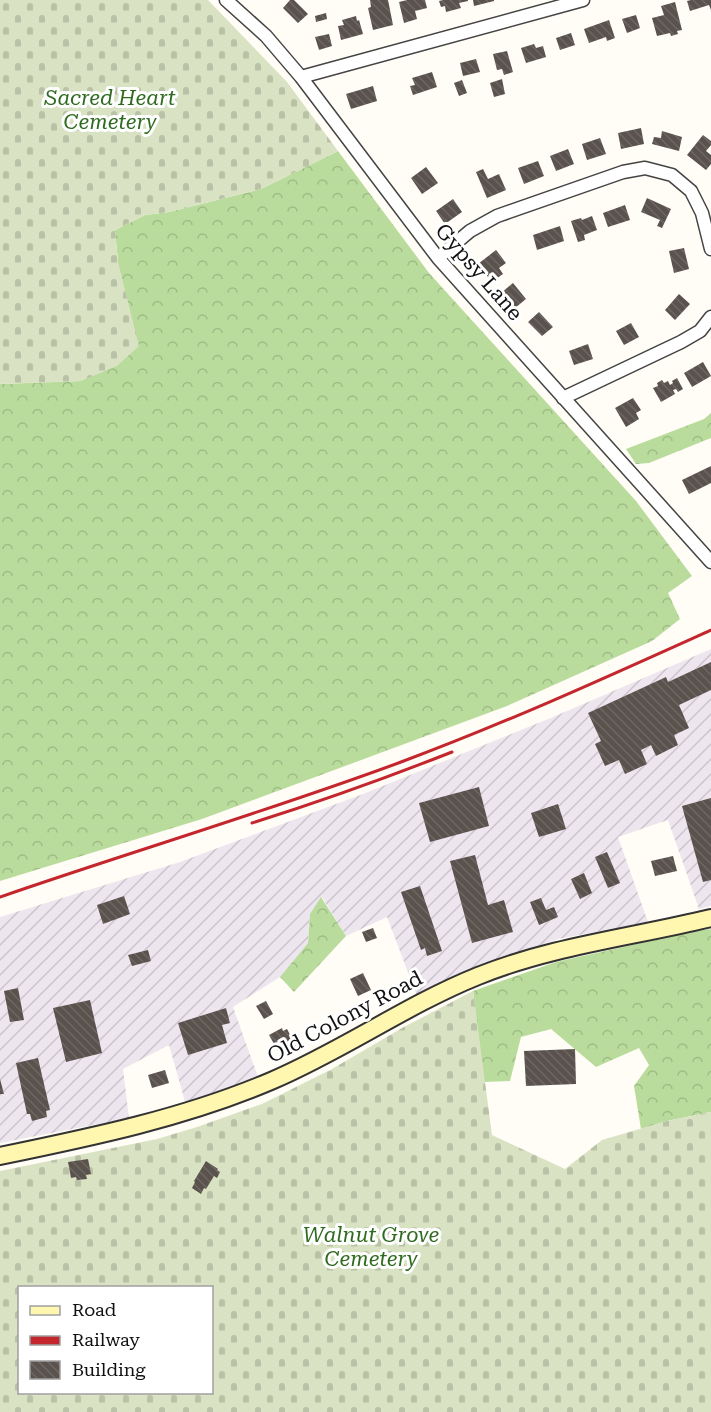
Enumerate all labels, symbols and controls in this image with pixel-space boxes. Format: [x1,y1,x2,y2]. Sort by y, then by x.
park label: Sacred Heart Cemetery [43,86,176,134]
street label: Gypsy Lane [431,219,527,325]
street label: Old Colony Road [263,966,427,1068]
park label: Walnut Grove Cemetery [303,1223,439,1271]
legend [18,1286,213,1394]
text: Road [72,1299,117,1320]
text: Railway [72,1329,140,1350]
text: Building [72,1359,146,1380]

